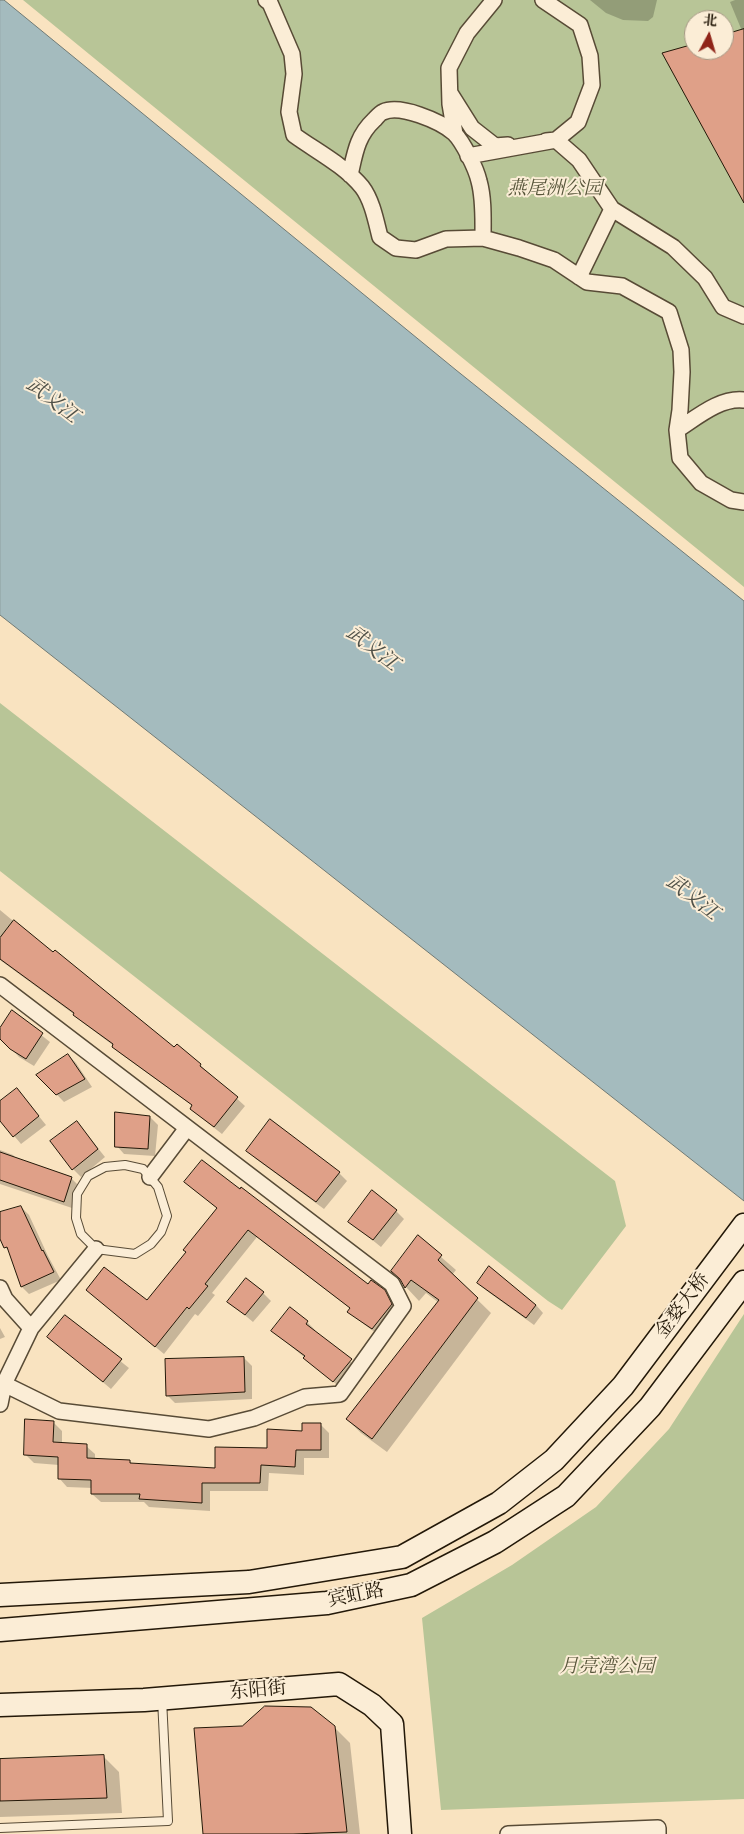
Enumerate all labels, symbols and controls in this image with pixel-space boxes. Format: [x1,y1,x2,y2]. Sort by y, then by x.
north arrow [684,10,734,60]
text: 北 [703,11,718,30]
park label: 燕尾洲公园 [508,178,602,200]
water label: 武义江 [21,373,83,429]
water label: 武义江 [341,621,403,677]
water label: 武义江 [661,870,723,926]
street label: 金婺大桥 [651,1269,715,1343]
street label: 宾虹路 [326,1579,386,1613]
park label: 月亮湾公园 [560,1656,654,1678]
street label: 东阳街 [229,1677,287,1705]

